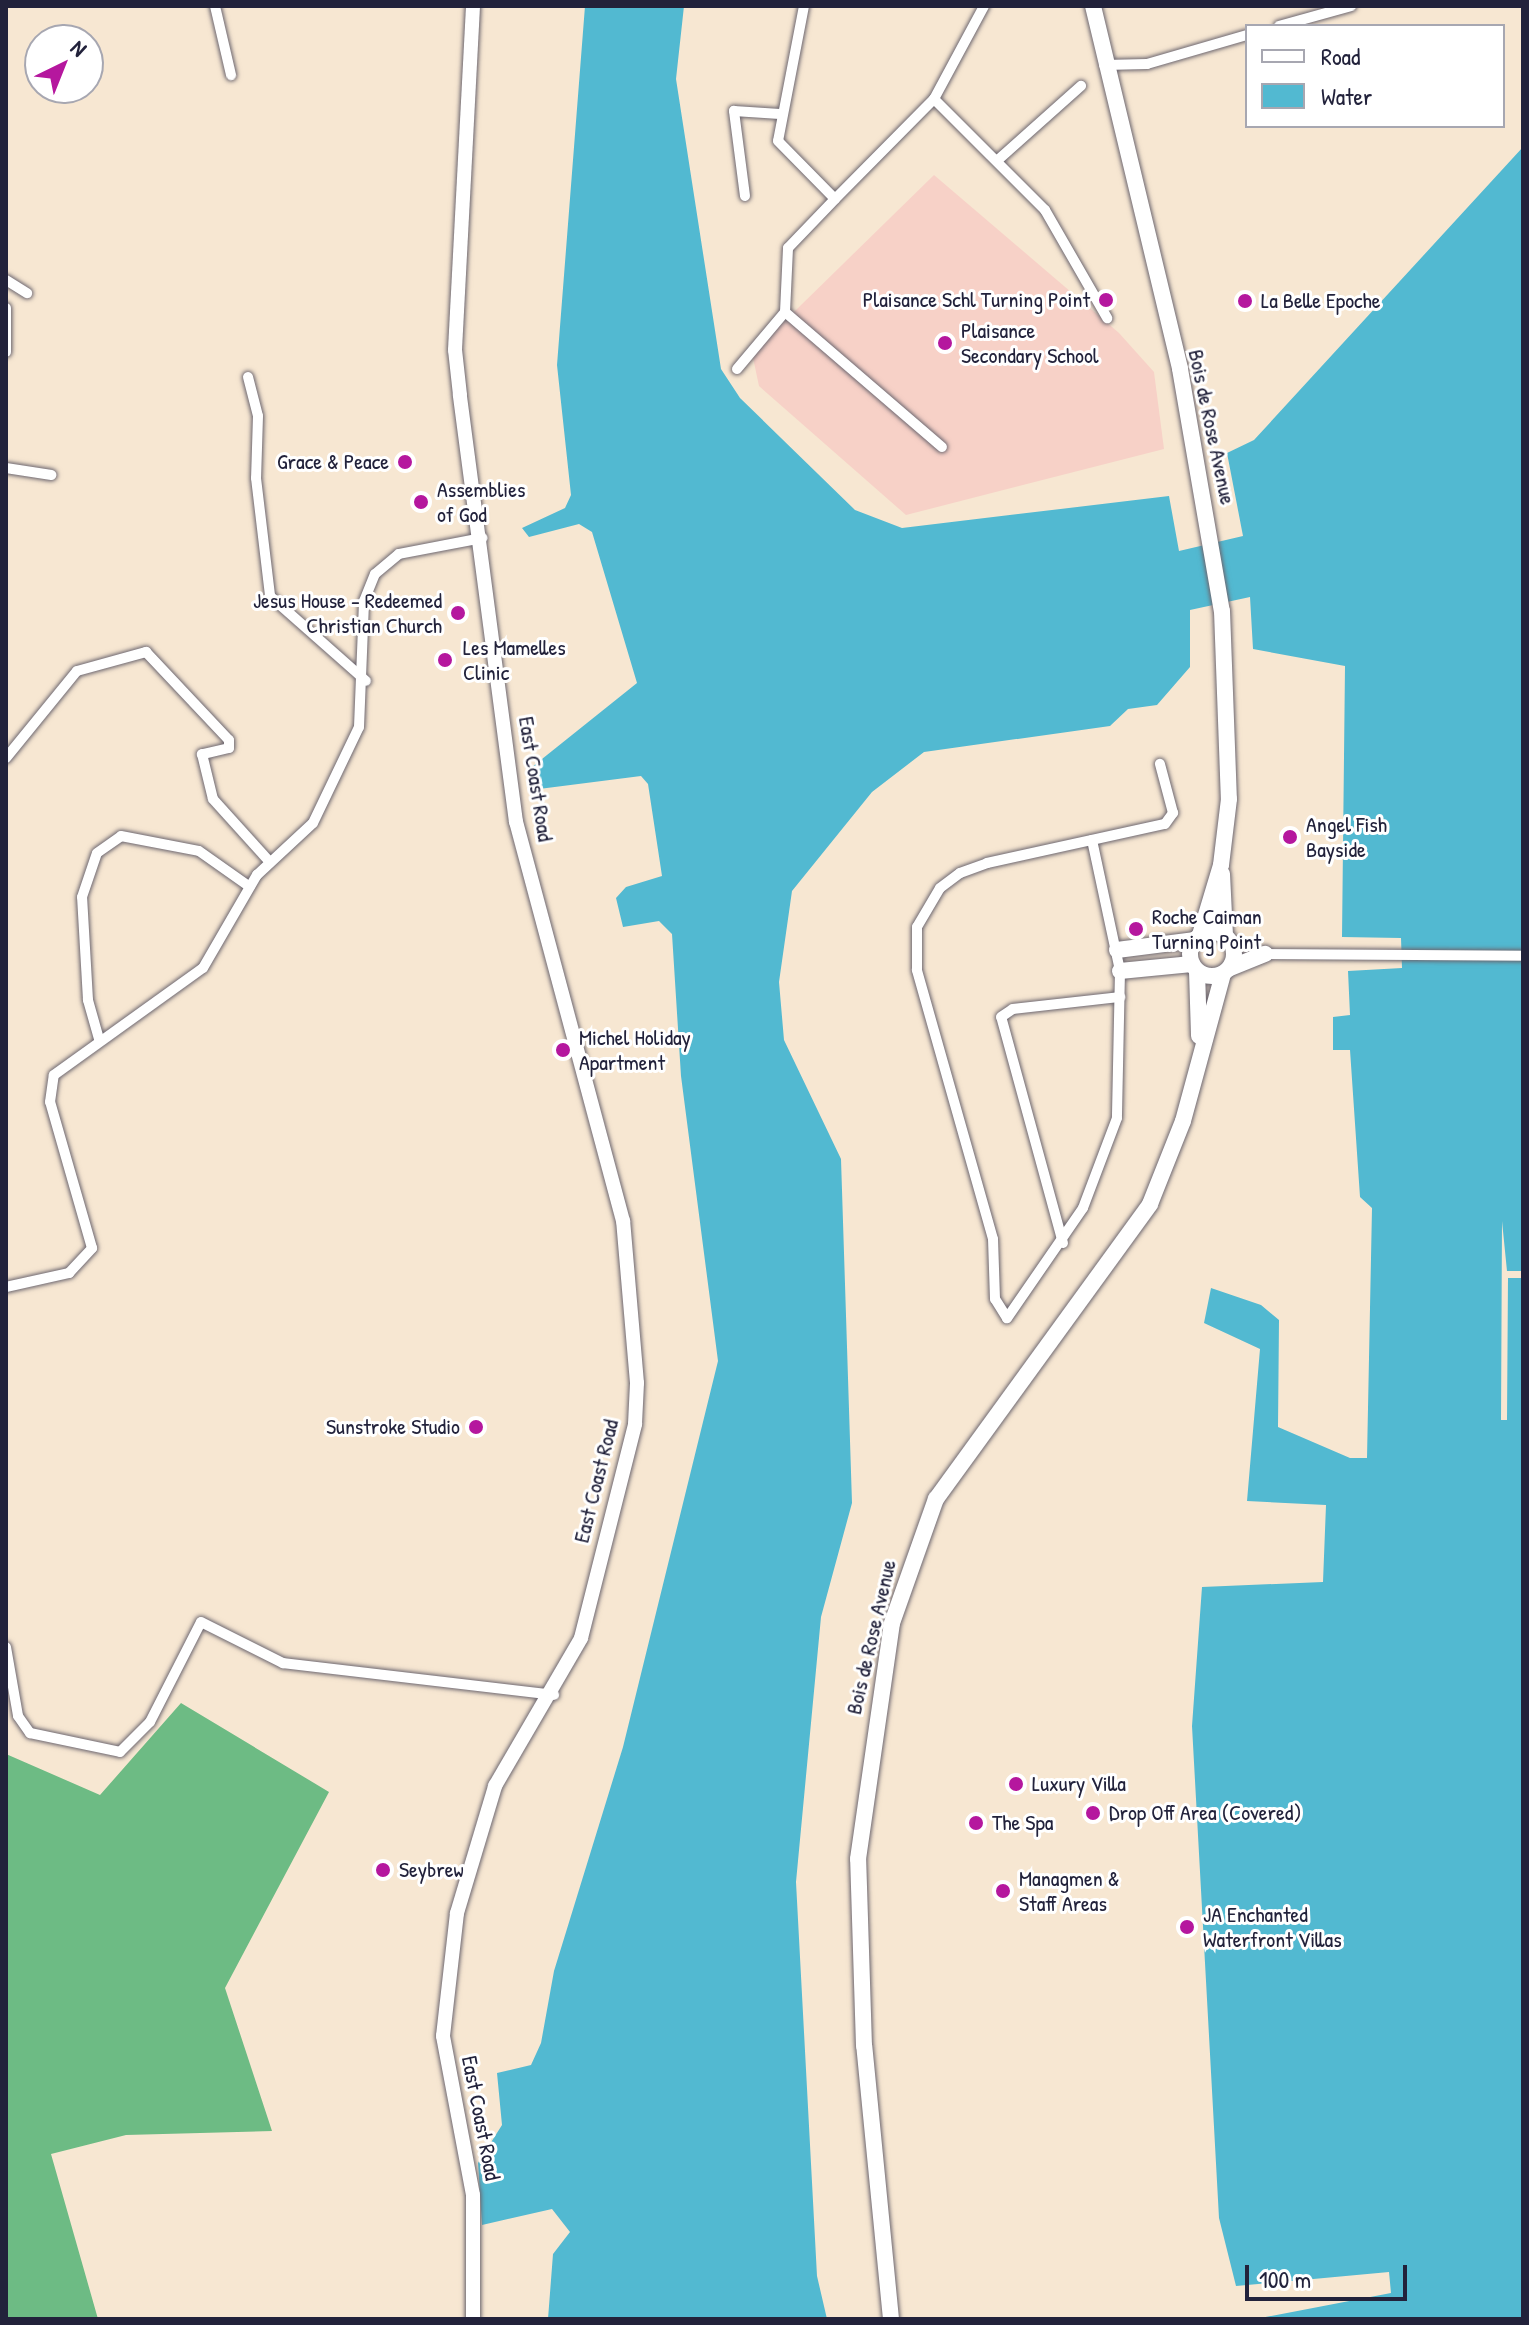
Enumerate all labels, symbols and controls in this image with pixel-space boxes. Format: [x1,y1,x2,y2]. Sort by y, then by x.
north arrow [24,24,104,104]
legend [1245,24,1505,128]
text: N [64,33,94,63]
text: Road [1321,40,1360,72]
text: Water [1321,80,1372,112]
place label: Plaisance Schl Turning Point [863,287,1090,313]
place label: La Belle Epoche [1261,288,1381,314]
marker: Plaisance Schl Turning Point [1097,291,1115,309]
marker: La Belle Epoche [1236,292,1254,310]
place label: Plaisance Secondary School [961,317,1099,368]
marker: Plaisance Secondary School [936,334,954,352]
street label: Bois de Rose Avenue [1183,347,1241,507]
place label: Grace & Peace [277,449,389,475]
marker: Grace & Peace [396,453,414,471]
place label: Assemblies of God [437,476,525,528]
marker: Assemblies of God [412,493,430,511]
place label: Jesus House - Redeemed Christian Church [253,587,442,638]
marker: Jesus House - Redeemed Christian Church [449,604,467,622]
place label: Les Mamelles Clinic [463,634,566,686]
marker: Les Mamelles Clinic [434,649,456,671]
street label: East Coast Road [513,715,559,843]
place label: Angel Fish Bayside [1306,811,1387,862]
marker: Angel Fish Bayside [1281,828,1299,846]
place label: Roche Caiman Turning Point [1152,903,1262,954]
marker: Roche Caiman Turning Point [1127,920,1145,938]
place label: Michel Holiday Apartment [579,1024,691,1076]
marker: Michel Holiday Apartment [554,1041,572,1059]
place label: Sunstroke Studio [326,1414,460,1440]
street label: East Coast Road [568,1417,624,1545]
marker: Sunstroke Studio [467,1418,485,1436]
street label: Bois de Rose Avenue [840,1557,902,1717]
place label: Luxury Villa [1032,1771,1126,1797]
marker: Luxury Villa [1007,1775,1025,1793]
place label: Drop Off Area (Covered) [1109,1800,1301,1826]
marker: Drop Off Area (Covered) [1084,1804,1102,1822]
place label: The Spa [992,1810,1053,1836]
marker: The Spa [967,1814,985,1832]
place label: Seybrew [399,1857,464,1883]
marker: Seybrew [374,1861,392,1879]
place label: Managmen & Staff Areas [1019,1865,1119,1916]
marker: Managmen & Staff Areas [994,1882,1012,1900]
place label: JA Enchanted Waterfront Villas [1203,1901,1342,1952]
marker: JA Enchanted Waterfront Villas [1178,1918,1196,1936]
street label: East Coast Road [456,2054,506,2182]
scale bar [1249,2249,1411,2299]
text: 100 m [1259,2263,1311,2295]

